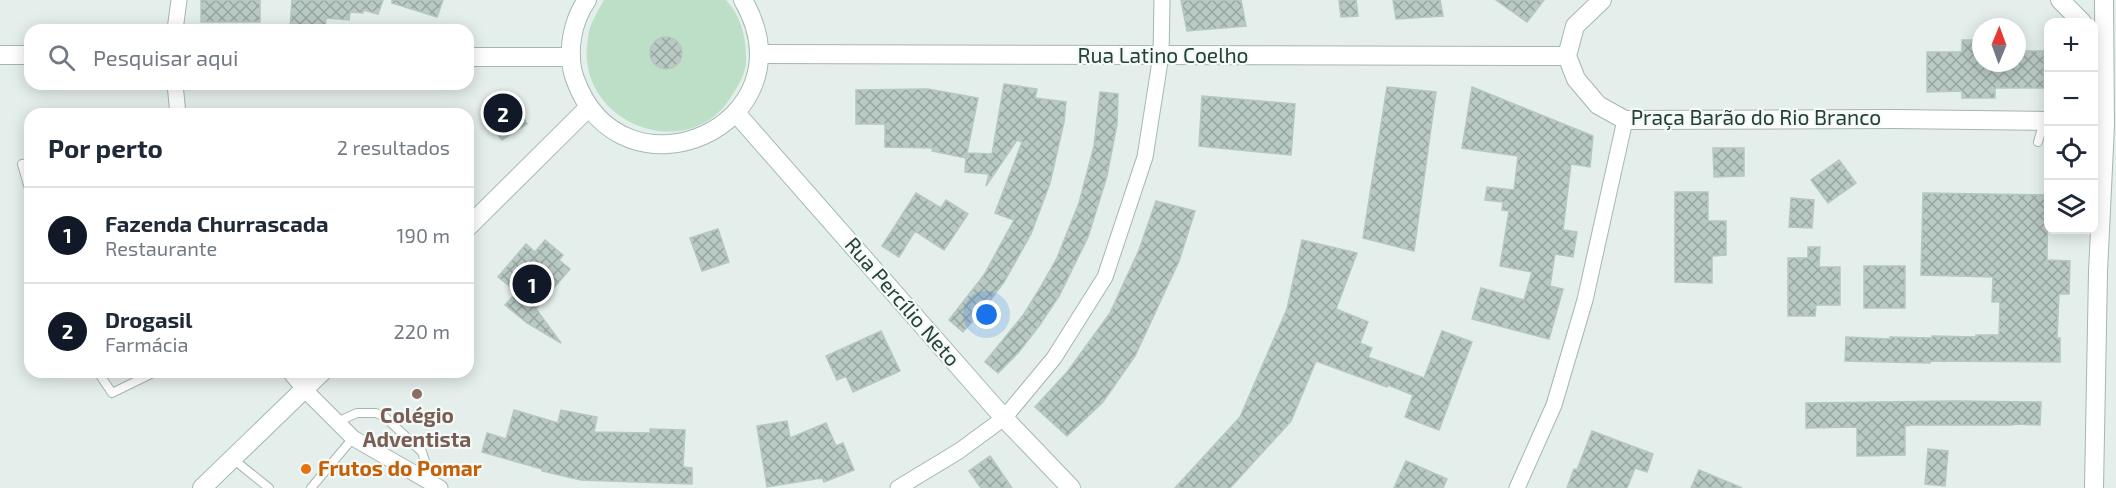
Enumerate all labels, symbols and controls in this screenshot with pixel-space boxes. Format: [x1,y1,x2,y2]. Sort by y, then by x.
north arrow [1972,18,2026,72]
map controls [2044,18,2098,234]
button: + [2044,18,2098,72]
search box [24,24,474,90]
icon: search [45,41,78,74]
street label: Rua Latino Coelho [1077,42,1249,67]
text: Pesquisar aqui [93,44,239,70]
button: − [2044,72,2098,126]
pin: 2 [484,90,522,136]
street label: Praça Barão do Rio Branco [1631,104,1881,131]
button: locate [2044,126,2098,180]
text: Por perto [48,132,163,163]
text: 2 resultados [337,135,450,159]
button: layers [2044,180,2098,234]
text: Fazenda Churrascada [105,210,328,236]
text: 1 [63,223,72,247]
text: 190 m [397,223,450,247]
street label: Rua Percílio Neto [840,232,966,371]
text: Restaurante [105,236,217,260]
pin: 1 [512,262,552,306]
your location [972,300,1001,329]
text: Drogasil [105,306,192,332]
text: 2 [62,319,73,343]
text: 220 m [393,319,450,343]
text: Farmácia [105,332,189,356]
marker: Colégio Adventista [410,387,424,401]
place label: Colégio Adventista [363,402,471,451]
place label: Frutos do Pomar [318,455,482,480]
marker: Frutos do Pomar [299,462,313,476]

